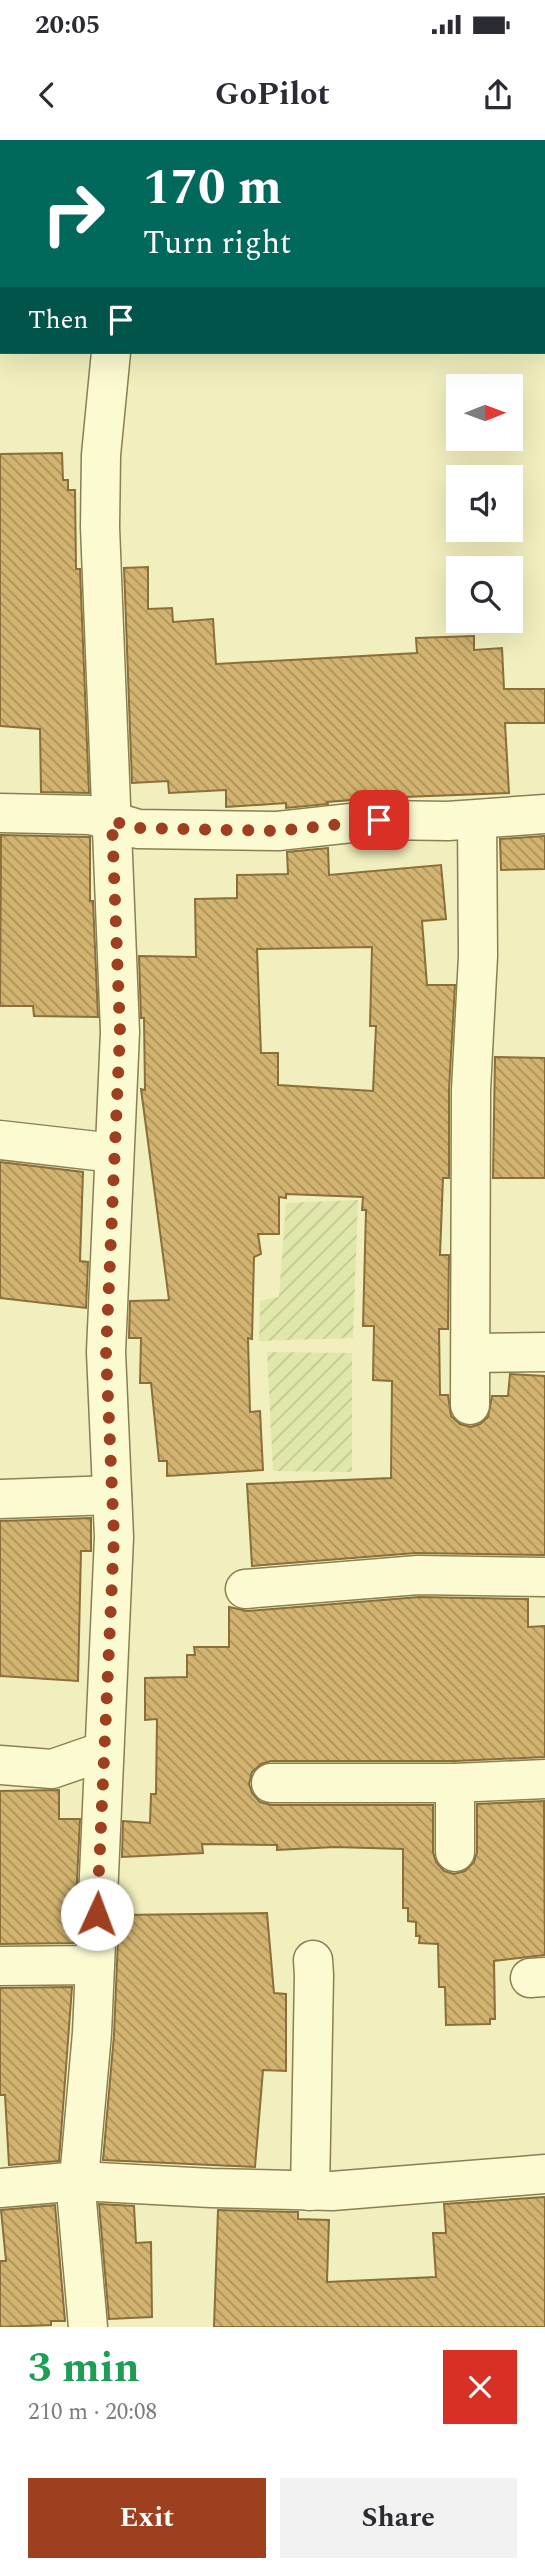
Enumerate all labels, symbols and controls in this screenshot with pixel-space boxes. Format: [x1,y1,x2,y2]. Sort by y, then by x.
text: 20:05 [35,5,100,45]
text: GoPilot [215,70,330,119]
icon: back [28,76,66,114]
icon: share [479,76,517,114]
text: 170 m [143,151,282,226]
icon: right [28,168,119,259]
text: Turn right [143,219,291,268]
text: Then [28,300,88,340]
icon: arrive [102,301,140,339]
north arrow [446,374,523,452]
map controls [446,374,523,633]
button: sound [446,465,523,542]
button: search [446,556,523,633]
pin [349,790,409,850]
icon: arrive [360,801,398,839]
position arrow [60,1877,134,1951]
text: 3 min [28,2337,140,2400]
button: close [443,2350,517,2424]
text: 210 m · 20:08 [28,2395,157,2430]
button: Exit [28,2478,266,2558]
button: Share [280,2478,517,2558]

